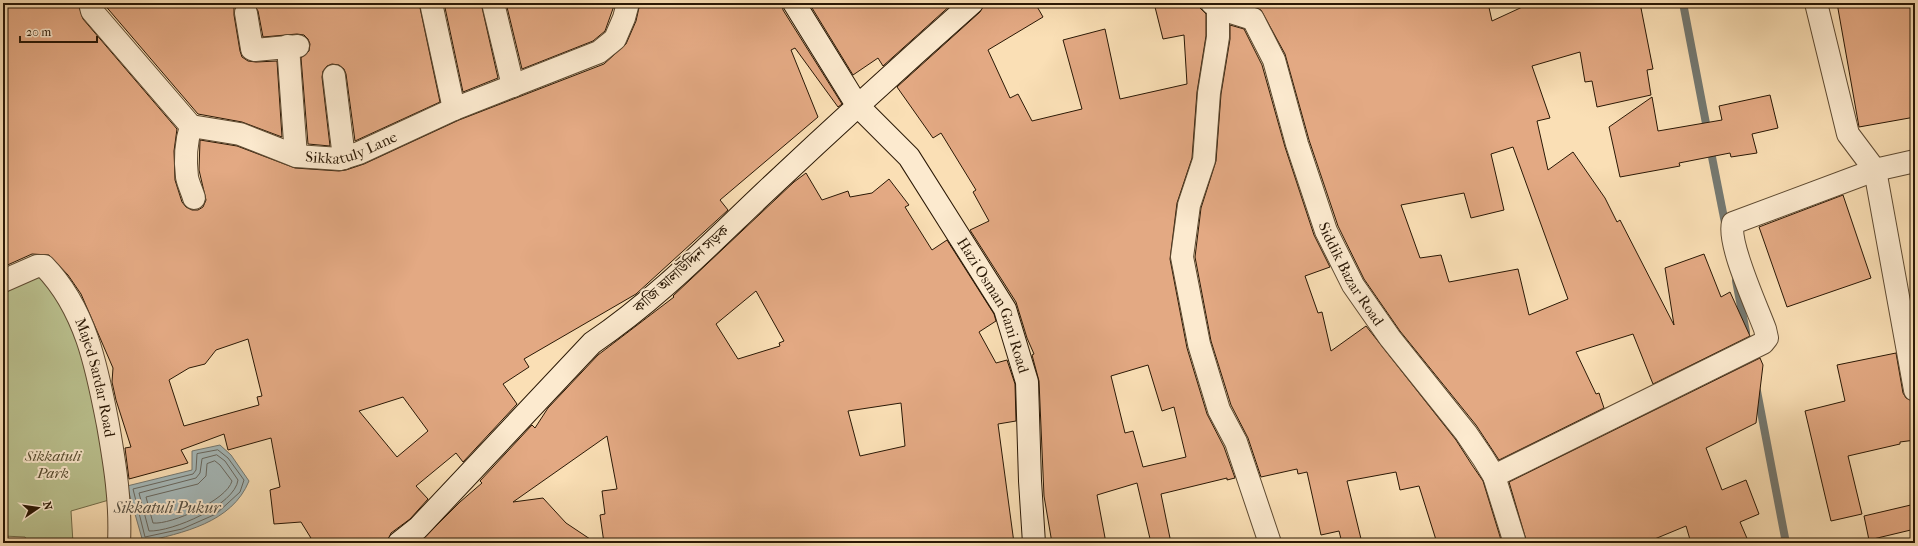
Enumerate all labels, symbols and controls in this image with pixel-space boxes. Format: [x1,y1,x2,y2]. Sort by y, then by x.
scale bar [20,18,97,44]
text: 20 m [26,25,51,39]
street label: Sikkatuly Lane [305,127,400,168]
street label: Siddik Bazar Road [1315,220,1388,330]
street label: কাজি আলাউদ্দিন সড়ক [629,221,733,317]
street label: Hazi Osman Gani Road [953,234,1033,376]
street label: Majed Sardar Road [71,315,119,439]
park label: Sikkatuli Park [24,447,83,482]
north arrow [18,488,58,528]
water label: Sikkatuli Pukur [113,498,222,517]
text: N [40,500,55,512]

